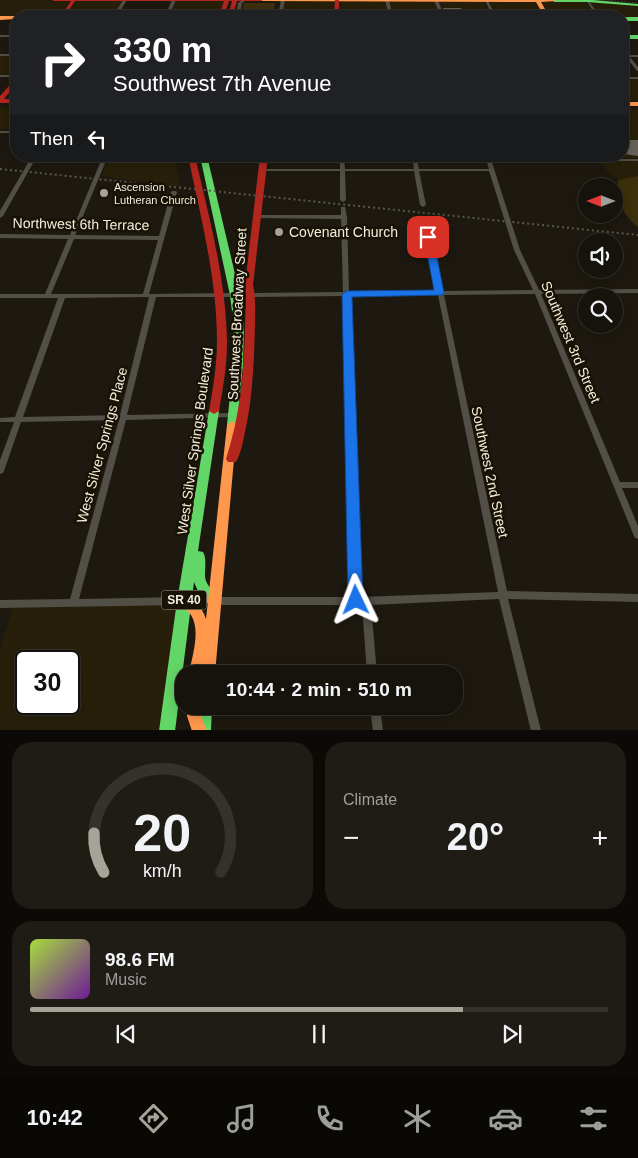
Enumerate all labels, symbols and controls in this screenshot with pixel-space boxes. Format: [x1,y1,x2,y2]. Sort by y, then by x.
icon: right [30,30,95,95]
text: 330 m [113,30,212,69]
text: Southwest 7th Avenue [113,71,332,96]
icon: left [83,125,111,153]
text: Then [30,128,73,149]
north arrow [578,178,622,222]
map controls [578,178,623,333]
place label: Ascension Lutheran Church [114,181,196,206]
marker: Ascension Lutheran Church [98,187,110,199]
street label: Northwest 6th Terrace [13,215,150,233]
pin [407,216,449,258]
icon: arrive [414,223,442,251]
place label: Covenant Church [289,224,398,240]
marker: Covenant Church [273,226,285,238]
street label: Southwest Broadway Street [224,227,250,401]
button: sound [578,233,623,278]
street label: Southwest 3rd Street [538,279,604,405]
button: search [578,288,623,333]
street label: West Silver Springs Boulevard [174,346,216,536]
street label: West Silver Springs Place [73,365,131,525]
street label: Southwest 2nd Street [468,405,512,539]
position arrow [329,573,381,625]
road number: SR 40 [162,590,206,610]
speed limit sign: 30 [15,650,80,715]
text: 10:44 · 2 min · 510 m [226,679,412,700]
text: Climate [343,791,397,808]
text: 20 [134,804,191,862]
text: 20° [447,816,504,858]
text: − [343,822,359,853]
text: + [592,822,608,853]
text: km/h [143,861,182,881]
text: 98.6 FM [105,949,175,970]
text: Music [105,971,147,988]
icon: previous [112,1020,140,1048]
icon: pause [305,1020,333,1048]
icon: next [498,1020,526,1048]
icon: directions [136,1101,171,1136]
icon: music [224,1101,259,1136]
icon: phone [312,1101,347,1136]
icon: climate [400,1101,435,1136]
icon: car [488,1101,523,1136]
icon: filters [576,1101,611,1136]
text: 10:42 [27,1105,83,1130]

